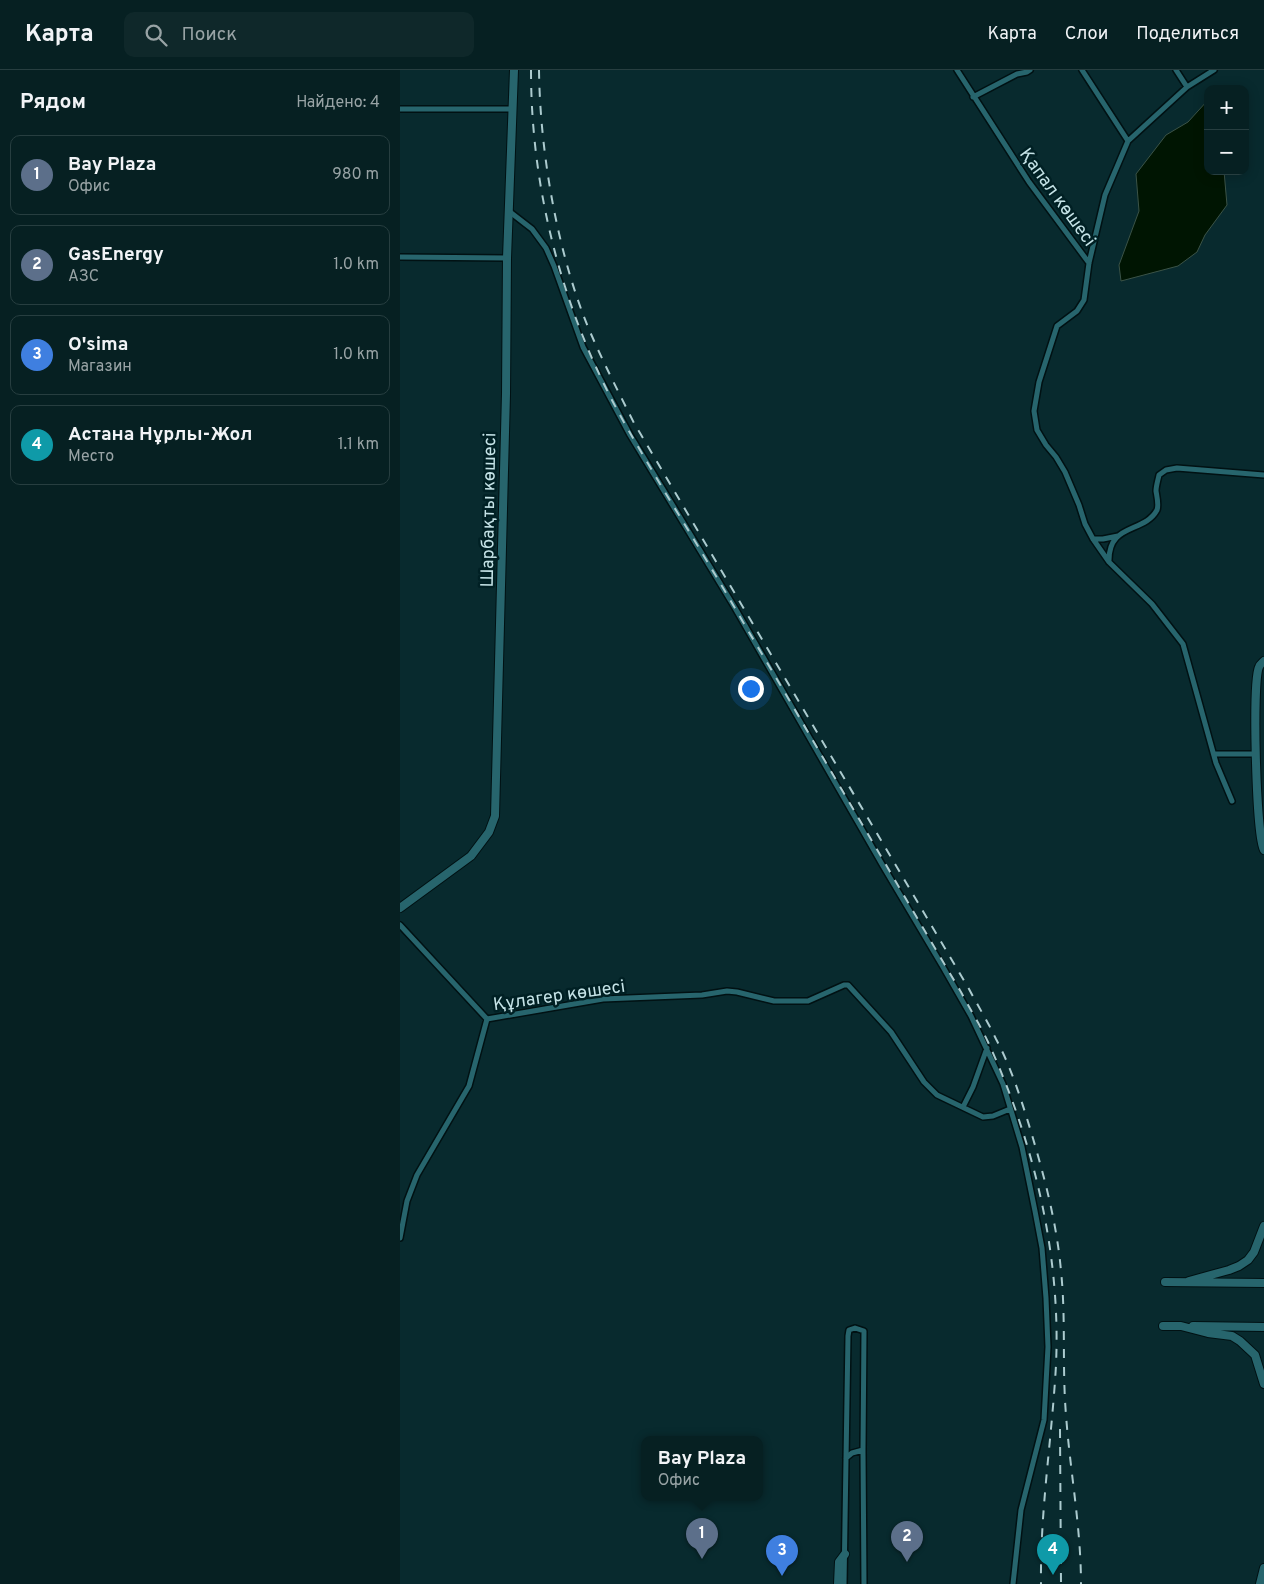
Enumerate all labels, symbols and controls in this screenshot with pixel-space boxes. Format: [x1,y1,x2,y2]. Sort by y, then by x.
search box [124,12,474,57]
text: Карта [25,20,94,50]
icon: search [142,21,170,49]
text: Поиск [182,23,237,47]
text: Карта [987,23,1037,46]
text: Слои [1065,23,1108,46]
text: Поделиться [1136,23,1239,46]
map controls [1204,85,1249,175]
button: + [1204,85,1249,130]
text: Рядом [20,89,86,116]
text: Найдено: 4 [296,93,380,113]
button: − [1204,130,1249,175]
street label: Қапал көшесі [1013,144,1100,252]
text: Bay Plaza [68,153,156,177]
text: 1 [34,165,40,185]
text: 980 m [332,165,379,185]
text: Офис [68,177,110,197]
text: GasEnergy [68,243,164,267]
text: 2 [32,255,42,275]
text: 1.0 km [333,255,379,275]
text: АЗС [68,267,99,287]
text: O'sima [68,333,128,357]
text: 3 [32,345,42,365]
text: 1.0 km [333,345,379,365]
text: Магазин [68,357,132,377]
text: Астана Нұрлы-Жол [68,423,252,447]
street label: Шарбақты көшесі [477,433,502,588]
text: 4 [32,435,42,455]
text: 1.1 km [338,435,379,455]
text: Место [68,447,114,467]
your location [738,676,764,702]
street label: Құлагер көшесі [492,976,627,1017]
popup [641,1436,763,1501]
text: Bay Plaza [658,1447,746,1471]
text: Офис [658,1471,700,1491]
pin: 1 [686,1518,718,1559]
pin: 2 [891,1521,923,1562]
pin: 4 [1037,1534,1069,1575]
pin: 3 [766,1535,798,1576]

